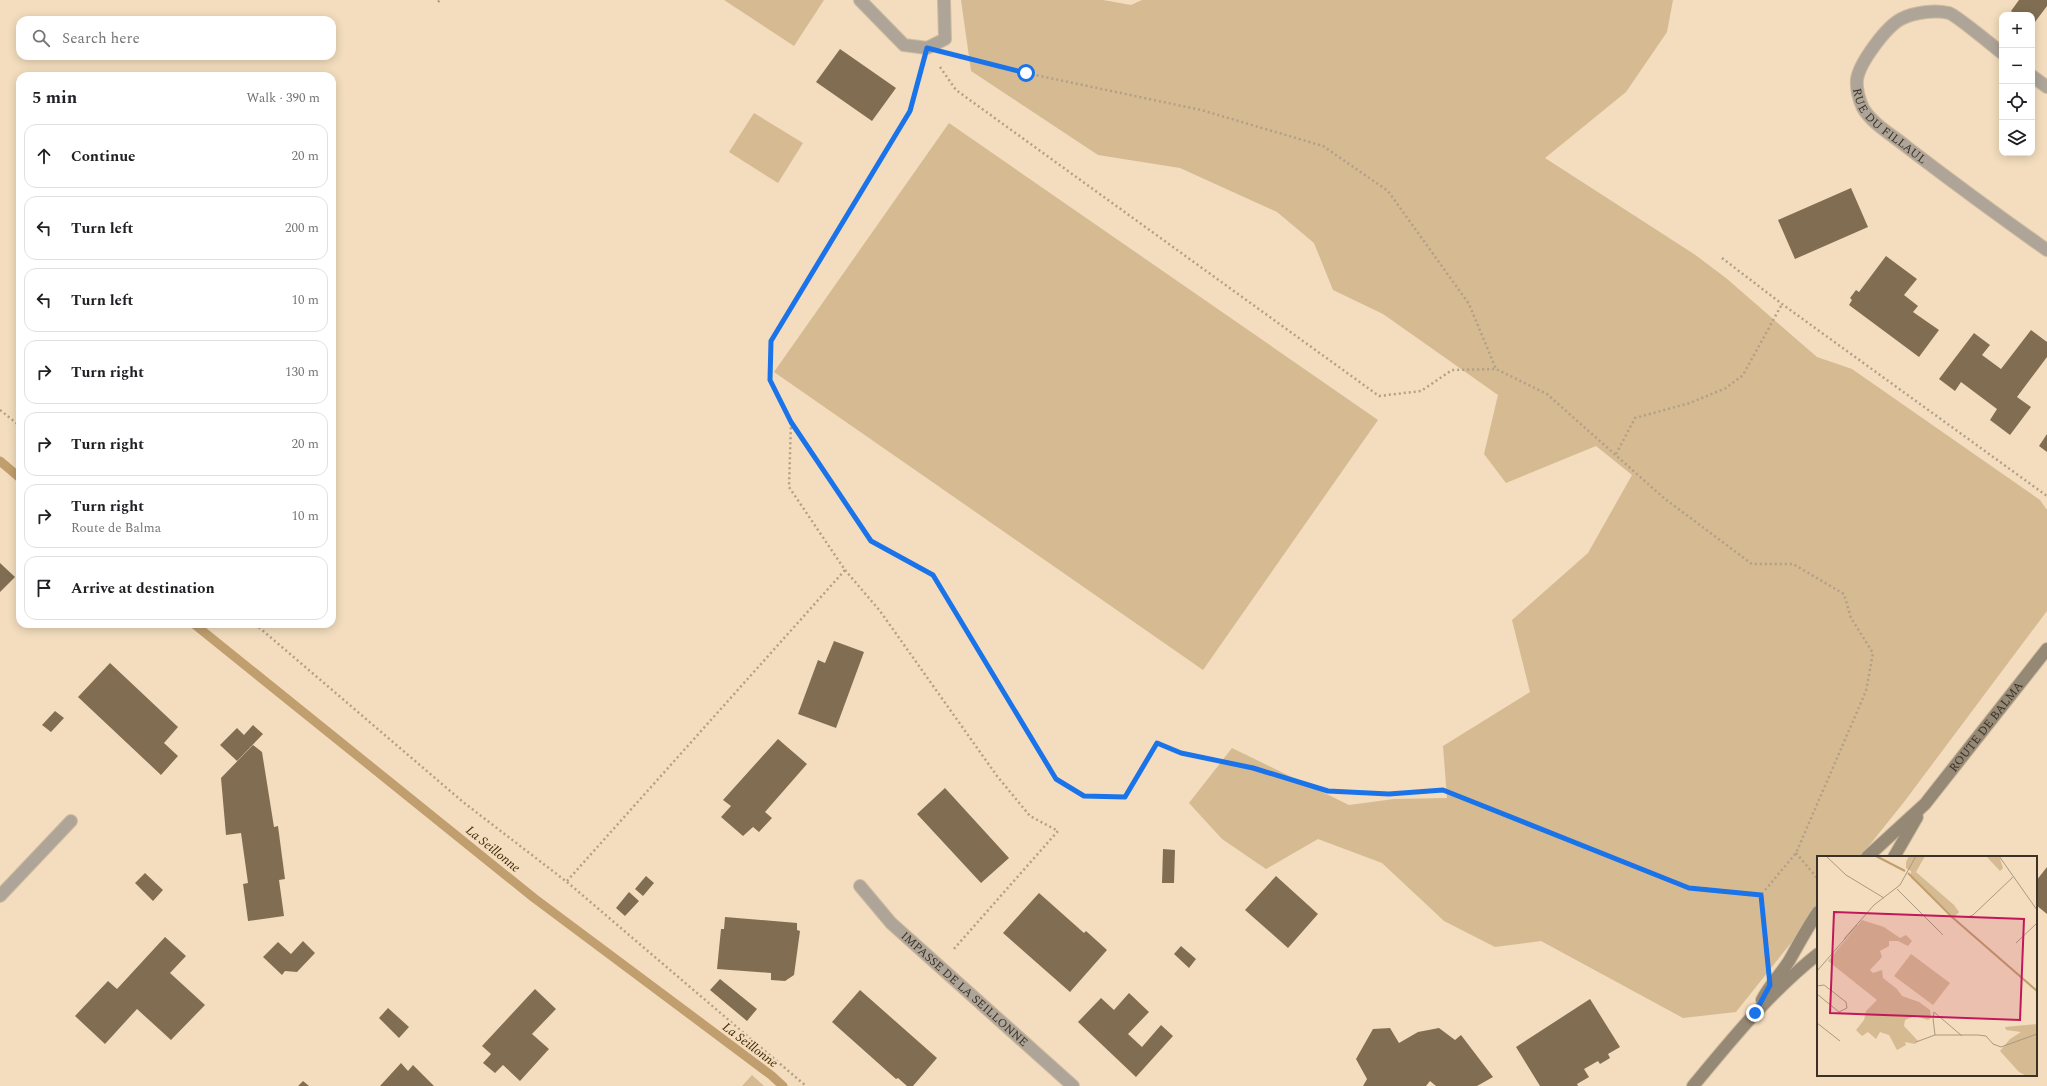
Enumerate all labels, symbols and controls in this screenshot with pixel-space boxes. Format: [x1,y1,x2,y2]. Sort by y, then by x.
map controls [1999,12,2035,156]
button: + [1999,12,2035,48]
search box [16,16,336,60]
icon: search [30,27,52,49]
text: Search here [62,27,140,50]
button: − [1999,48,2035,84]
route start [1017,64,1035,82]
button: locate [1999,84,2035,120]
text: 5 min [32,85,77,111]
street label: RUE DU FILLAUL [1848,86,1931,169]
text: Walk · 390 m [246,88,320,108]
button: layers [1999,120,2035,156]
icon: ahead [33,145,55,167]
text: Continue [71,145,136,168]
text: 20 m [292,146,319,166]
icon: left [33,217,55,239]
text: Turn left [71,217,133,240]
text: 200 m [285,218,319,238]
icon: left [33,289,55,311]
text: Turn left [71,289,133,312]
text: 10 m [292,290,319,310]
icon: right [33,361,55,383]
text: Turn right [71,361,144,384]
text: 130 m [285,362,319,382]
icon: right [33,433,55,455]
text: Turn right [71,433,144,456]
text: 20 m [292,434,319,454]
text: Turn right [71,495,144,518]
icon: right [33,505,55,527]
text: 10 m [292,506,319,526]
text: Route de Balma [71,518,161,538]
icon: arrive [33,577,55,599]
text: Arrive at destination [71,577,215,600]
street label: ROUTE DE BALMA [1944,677,2028,776]
water label: La Seillonne [461,821,525,878]
inset map [1817,856,2037,1076]
street label: IMPASSE DE LA SEILLONNE [897,927,1033,1051]
route end [1746,1004,1764,1022]
water label: La Seillonne [718,1017,782,1073]

